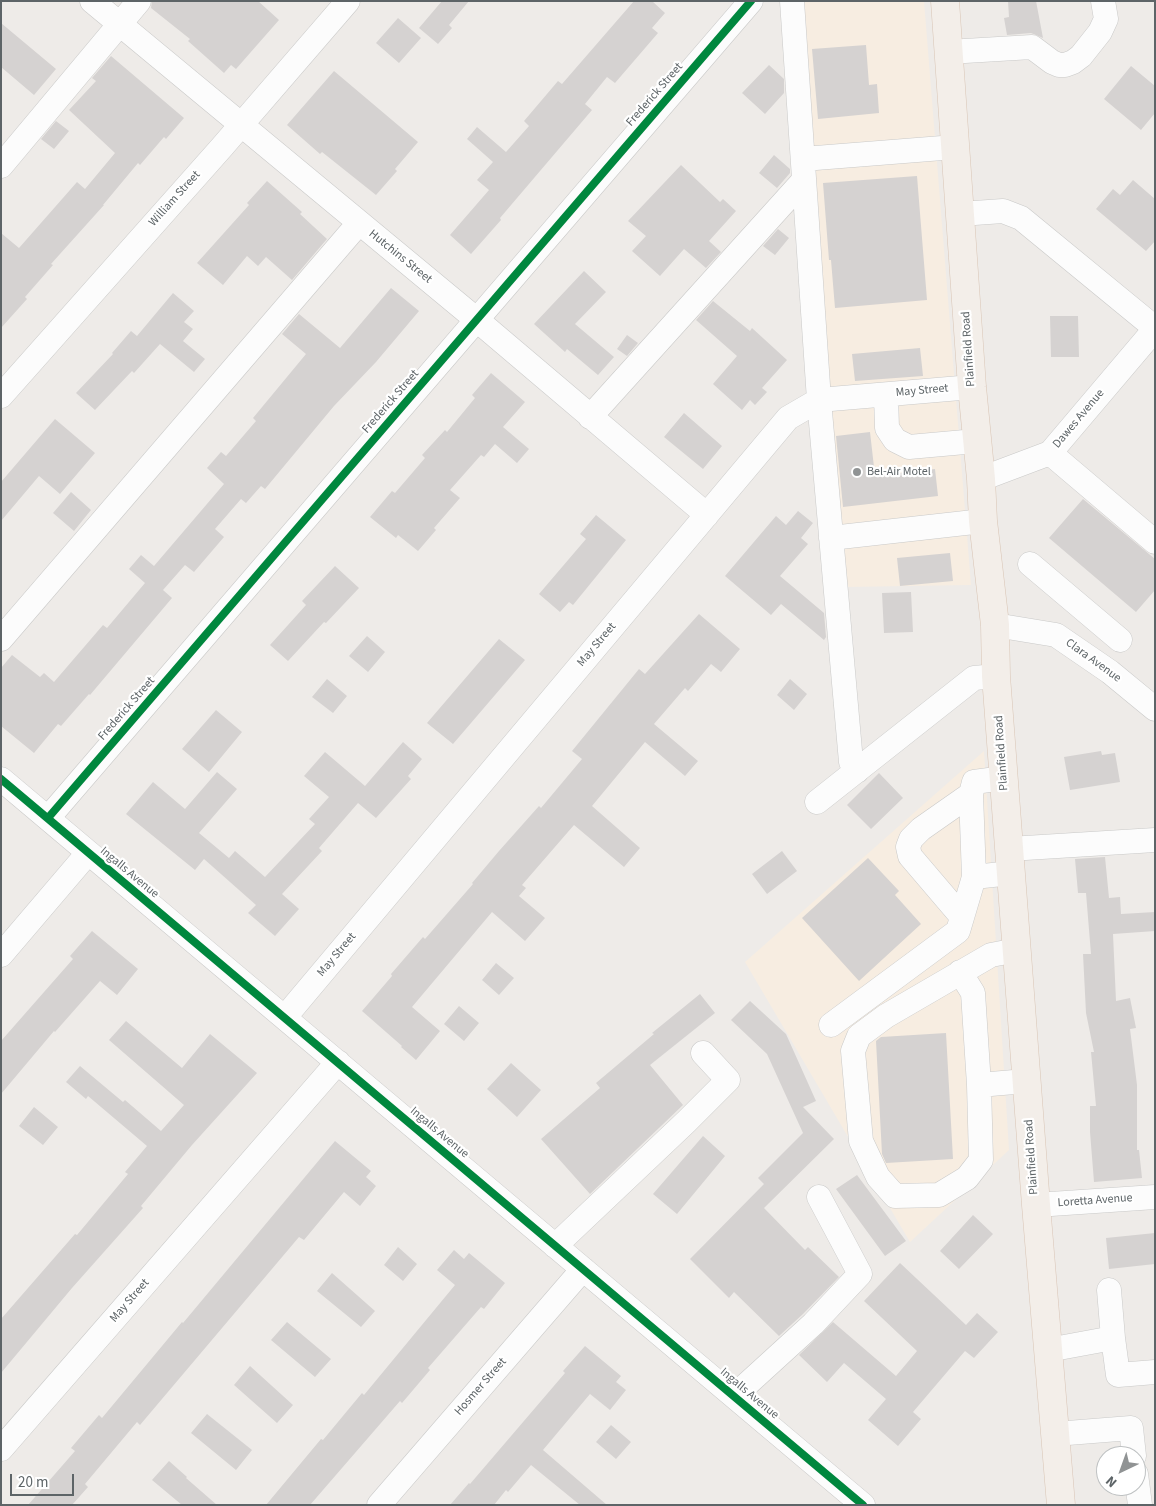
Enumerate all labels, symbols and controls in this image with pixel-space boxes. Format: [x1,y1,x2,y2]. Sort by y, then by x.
street label: Frederick Street [624,60,686,130]
street label: William Street [146,168,204,230]
street label: Hutchins Street [365,227,435,287]
street label: Plainfield Road [959,311,979,387]
street label: Frederick Street [360,367,422,437]
street label: May Street [895,382,949,400]
street label: Dawes Avenue [1050,387,1108,451]
place label: Bel-Air Motel [867,465,931,479]
marker: Bel-Air Motel [851,466,863,478]
street label: May Street [575,620,619,670]
street label: Clara Avenue [1062,636,1124,686]
street label: Frederick Street [96,674,158,744]
street label: Plainfield Road [992,715,1012,791]
street label: Ingalls Avenue [97,844,161,902]
street label: May Street [315,930,359,980]
street label: Ingalls Avenue [407,1104,471,1162]
street label: Plainfield Road [1022,1119,1042,1195]
street label: Loretta Avenue [1057,1191,1133,1211]
street label: May Street [107,1276,153,1326]
street label: Hosmer Street [452,1355,510,1419]
street label: Ingalls Avenue [717,1365,781,1423]
north arrow [1096,1446,1146,1496]
scale bar [12,1464,76,1496]
text: N [1101,1471,1122,1492]
text: 20 m [18,1472,48,1493]

